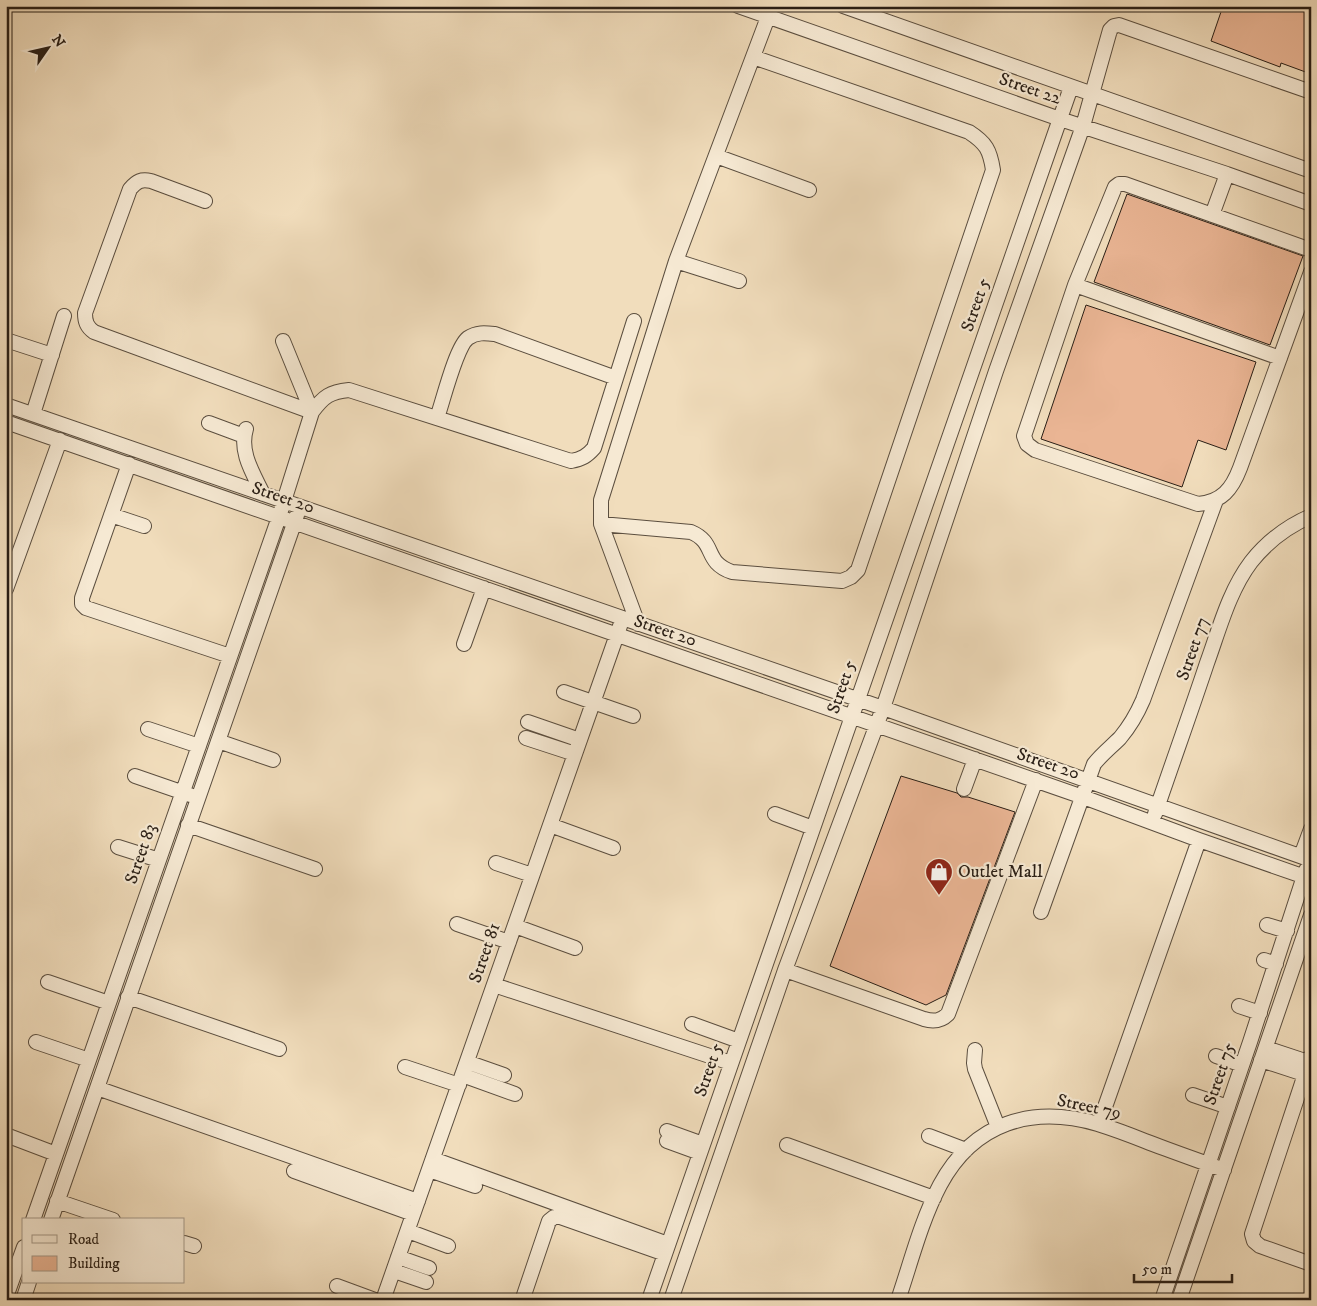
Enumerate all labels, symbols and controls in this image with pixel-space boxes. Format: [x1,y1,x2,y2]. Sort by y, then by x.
north arrow [22,22,72,72]
text: N [47,31,69,52]
street label: Street 22 [996,68,1064,110]
street label: Street 5 [957,275,995,335]
street label: Street 20 [249,477,317,519]
street label: Street 20 [631,610,699,652]
street label: Street 77 [1172,614,1214,684]
street label: Street 5 [823,657,861,717]
street label: Street 20 [1014,743,1082,785]
street label: Street 83 [120,821,162,887]
shop icon: Outlet Mall [924,857,954,896]
place label: Outlet Mall [958,861,1043,883]
street label: Street 81 [464,920,506,986]
street label: Street 5 [690,1040,728,1100]
street label: Street 75 [1199,1040,1241,1108]
street label: Street 79 [1055,1089,1123,1125]
legend [22,1218,185,1284]
text: Road [68,1230,100,1249]
scale bar [1134,1251,1232,1283]
text: Building [68,1254,120,1273]
text: 50 m [1142,1260,1172,1279]

